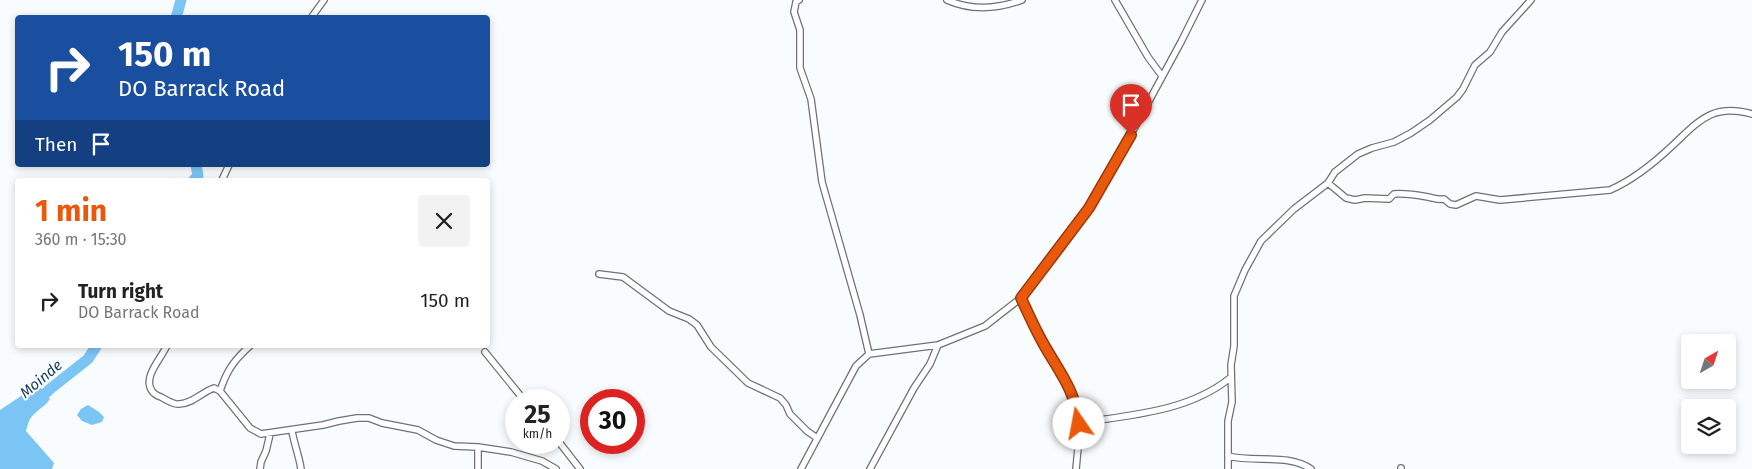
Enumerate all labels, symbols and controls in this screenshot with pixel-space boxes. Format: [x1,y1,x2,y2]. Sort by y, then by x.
text: 150 m [118,33,211,75]
icon: right [35,35,100,100]
text: DO Barrack Road [118,75,285,102]
pin [1110,84,1152,135]
icon: arrive [1117,91,1145,119]
icon: arrive [87,130,115,158]
text: Then [35,133,77,156]
text: 1 min [35,193,107,229]
button: close [418,195,470,247]
text: 360 m · 15:30 [35,230,127,249]
text: Turn right [78,280,163,303]
icon: right [35,287,63,315]
text: 150 m [420,289,470,312]
text: DO Barrack Road [78,303,200,322]
north arrow [1681,334,1736,389]
map controls [1681,334,1736,454]
water label: Moinde [16,356,66,402]
speed limit sign: 30 [580,389,645,454]
position arrow [1052,397,1104,449]
button: layers [1681,399,1736,454]
text: 25 [524,400,551,430]
text: km/h [523,427,552,441]

